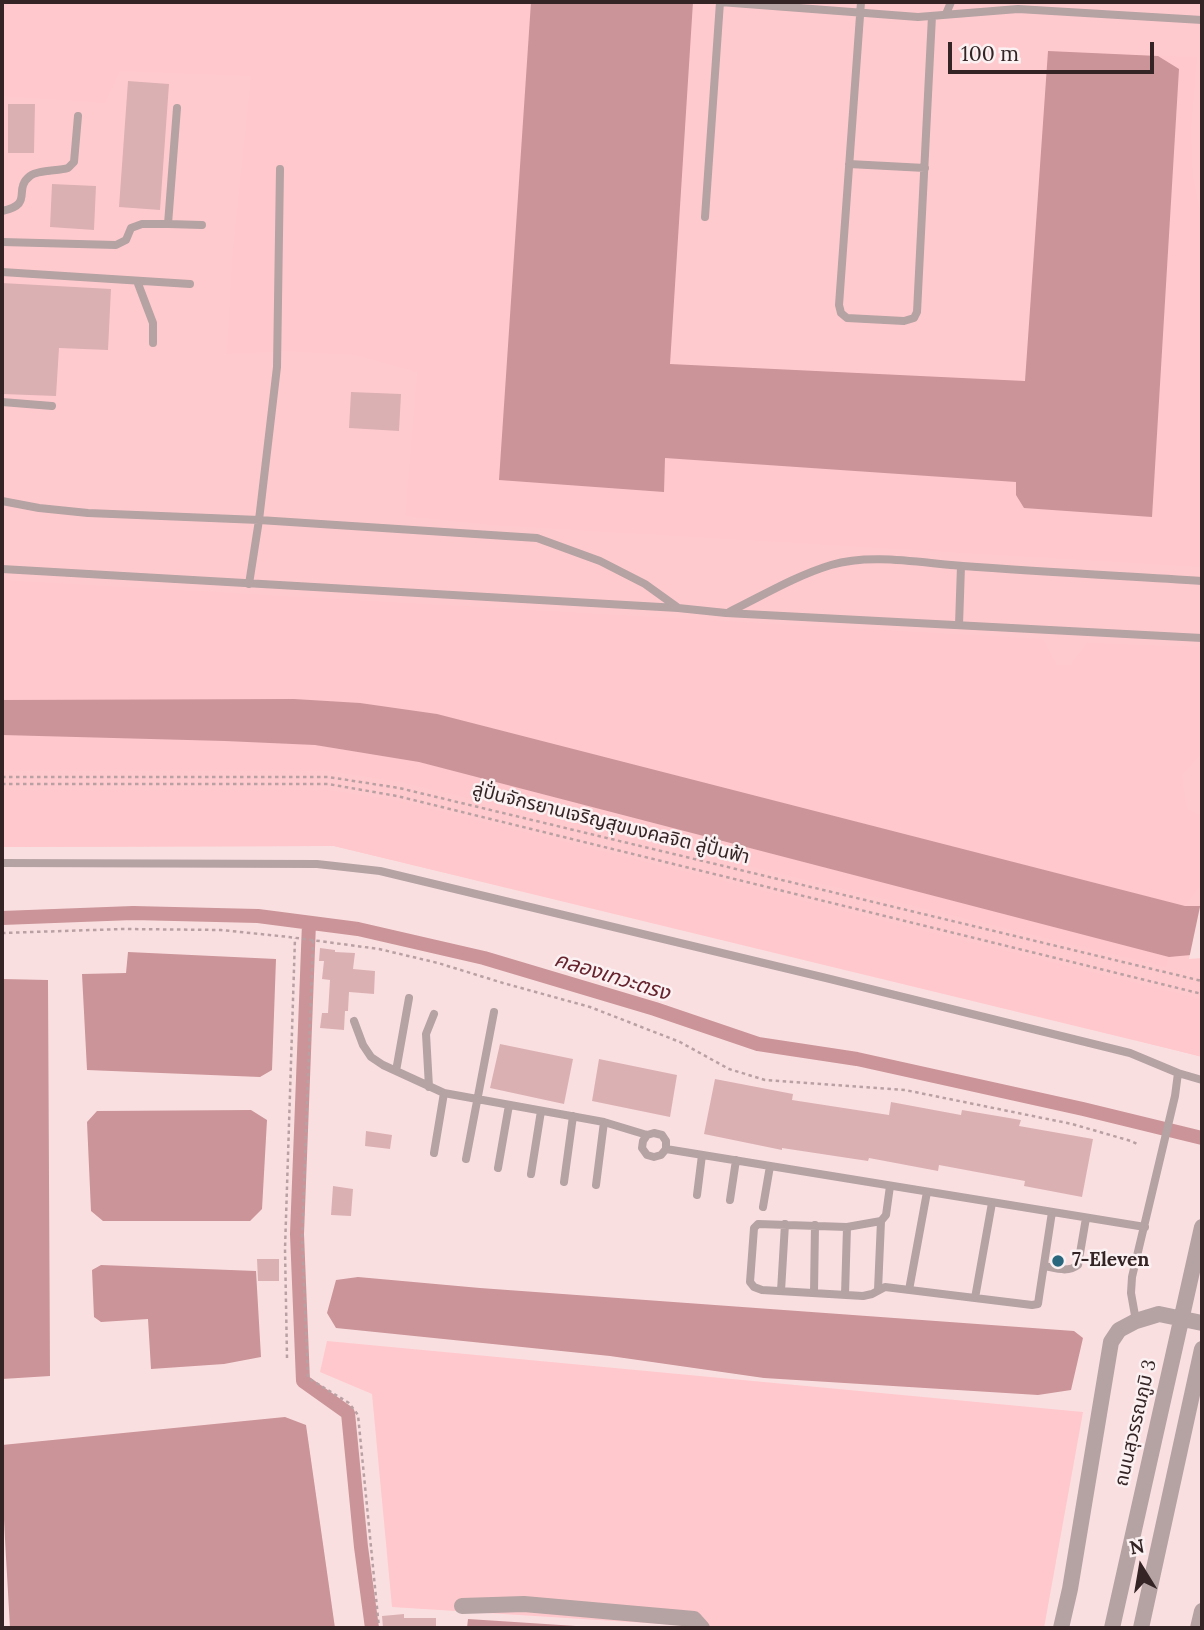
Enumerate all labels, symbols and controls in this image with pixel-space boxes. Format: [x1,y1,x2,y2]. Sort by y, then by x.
scale bar [952,28,1158,72]
text: 100 m [961,40,1019,67]
street label: ลู่ปั่นจักรยานเจริญสุขมงคลจิต ลู่ปั่นฟ้า [470,779,752,869]
water label: คลองเทวะตรง [551,947,673,1007]
place label: 7-Eleven [1072,1250,1149,1272]
marker: 7-Eleven [1050,1253,1066,1269]
street label: ถนนสุวรรณภูมิ 3 [1110,1357,1162,1489]
north arrow [1106,1532,1176,1602]
text: N [1127,1533,1146,1560]

